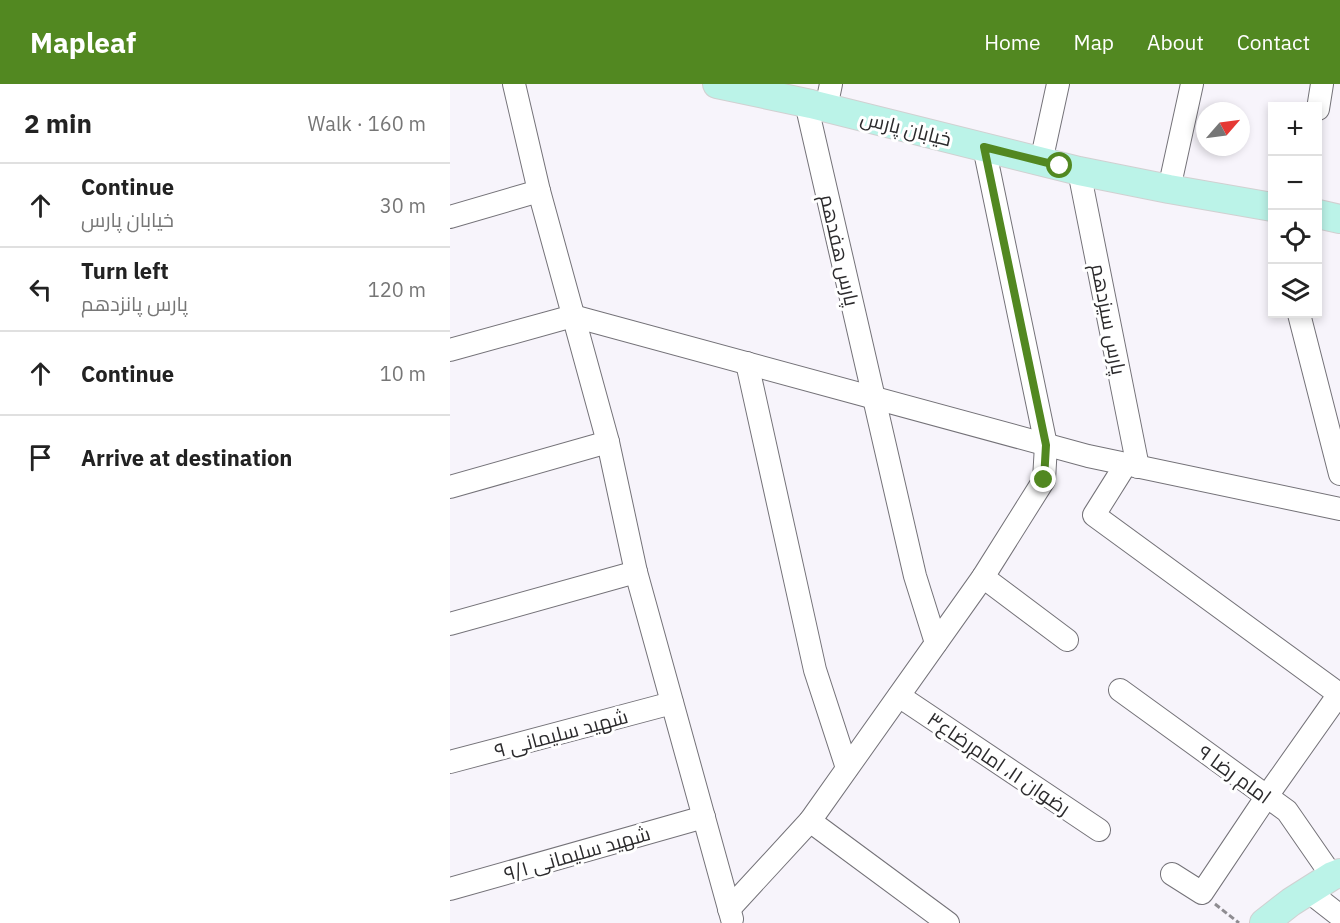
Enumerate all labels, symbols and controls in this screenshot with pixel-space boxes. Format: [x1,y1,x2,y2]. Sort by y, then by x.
text: Mapleaf [30,24,136,61]
text: Home [984,28,1041,56]
text: Map [1074,28,1114,56]
text: About [1147,28,1204,56]
text: Contact [1237,28,1310,56]
north arrow [1196,102,1250,156]
map controls [1268,102,1322,318]
button: + [1268,102,1322,156]
street label: خیابان پارس [858,104,954,152]
text: 2 min [24,106,92,140]
text: Walk · 160 m [308,110,426,137]
route start [1046,152,1072,178]
button: − [1268,156,1322,210]
text: Continue [81,172,174,201]
icon: ahead [24,189,57,222]
street label: پارس‌ هفدهم [813,191,866,309]
text: 30 m [380,192,426,219]
text: خیابان پارس [81,206,174,233]
button: locate [1268,210,1322,264]
text: Turn left [81,256,169,285]
street label: پارس‌ سیزدهم [1084,261,1133,378]
button: layers [1268,264,1322,318]
icon: left [24,273,57,306]
text: 120 m [368,276,426,303]
text: پارس‌ پانزدهم [81,290,188,317]
icon: ahead [24,357,57,390]
text: Continue [81,359,174,388]
text: 10 m [380,360,426,387]
icon: arrive [24,441,57,474]
text: Arrive at destination [81,443,292,472]
route end [1030,466,1056,492]
street label: شهید سلیمانی ۹ [491,702,631,764]
street label: رضوان ۱۱، امام‌رضا‌ع‌۳ [922,705,1076,822]
street label: امام رضا ۹ [1192,738,1277,810]
street label: شهید سلیمانی ۹/۱ [501,819,653,887]

